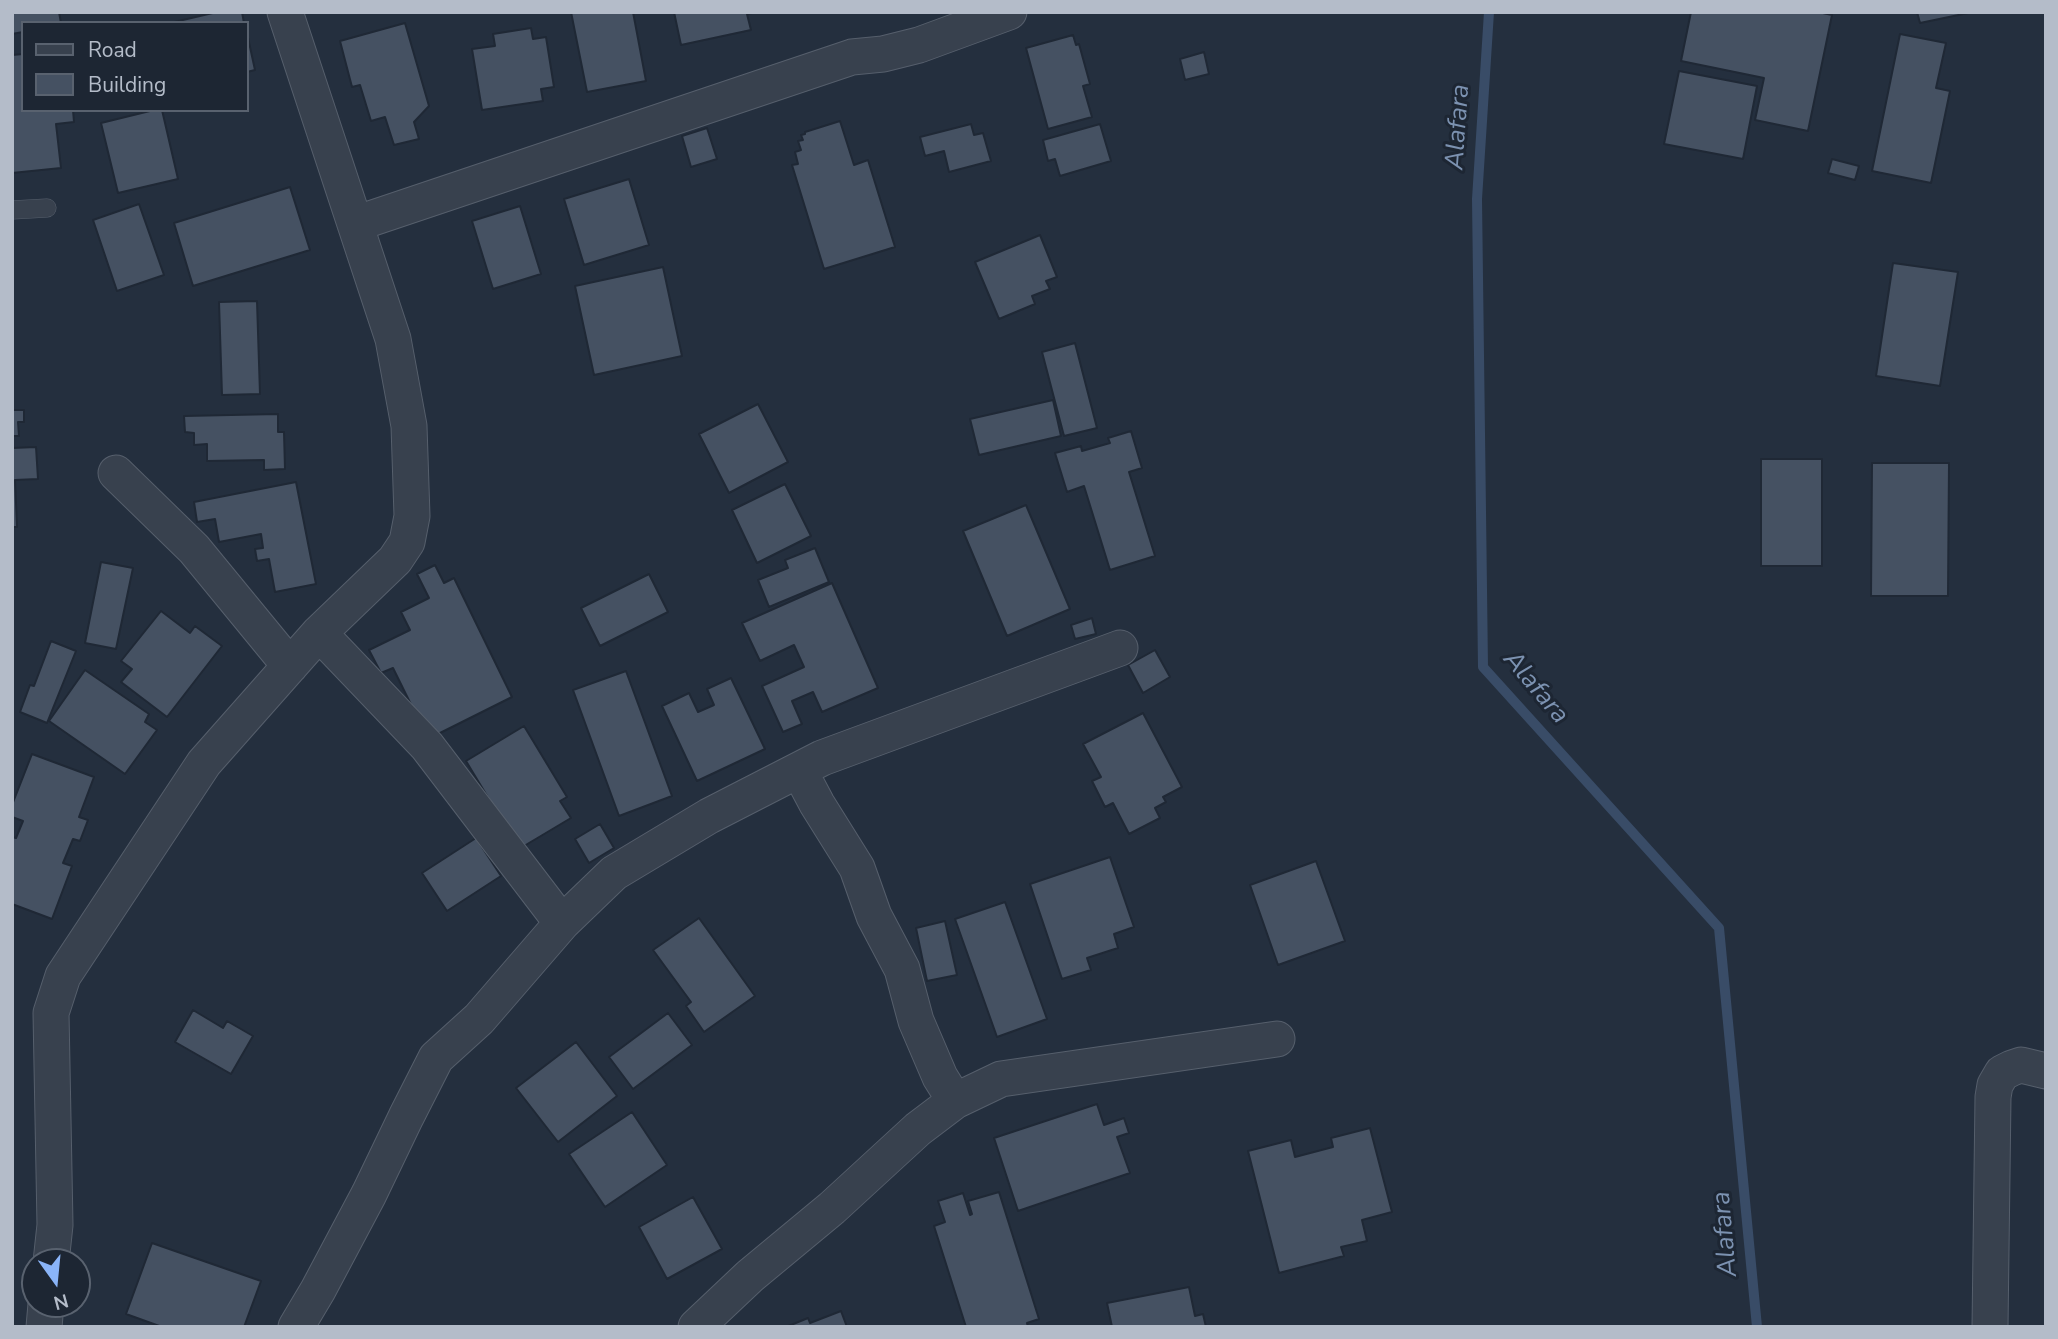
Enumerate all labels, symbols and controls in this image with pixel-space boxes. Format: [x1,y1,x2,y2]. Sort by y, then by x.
legend [21,21,248,112]
text: Road [88,36,137,64]
text: Building [88,71,166,99]
water label: Alafara [1440,83,1478,171]
water label: Alafara [1496,645,1574,731]
water label: Alafara [1707,1190,1745,1278]
north arrow [21,1248,91,1318]
text: N [51,1287,71,1316]

